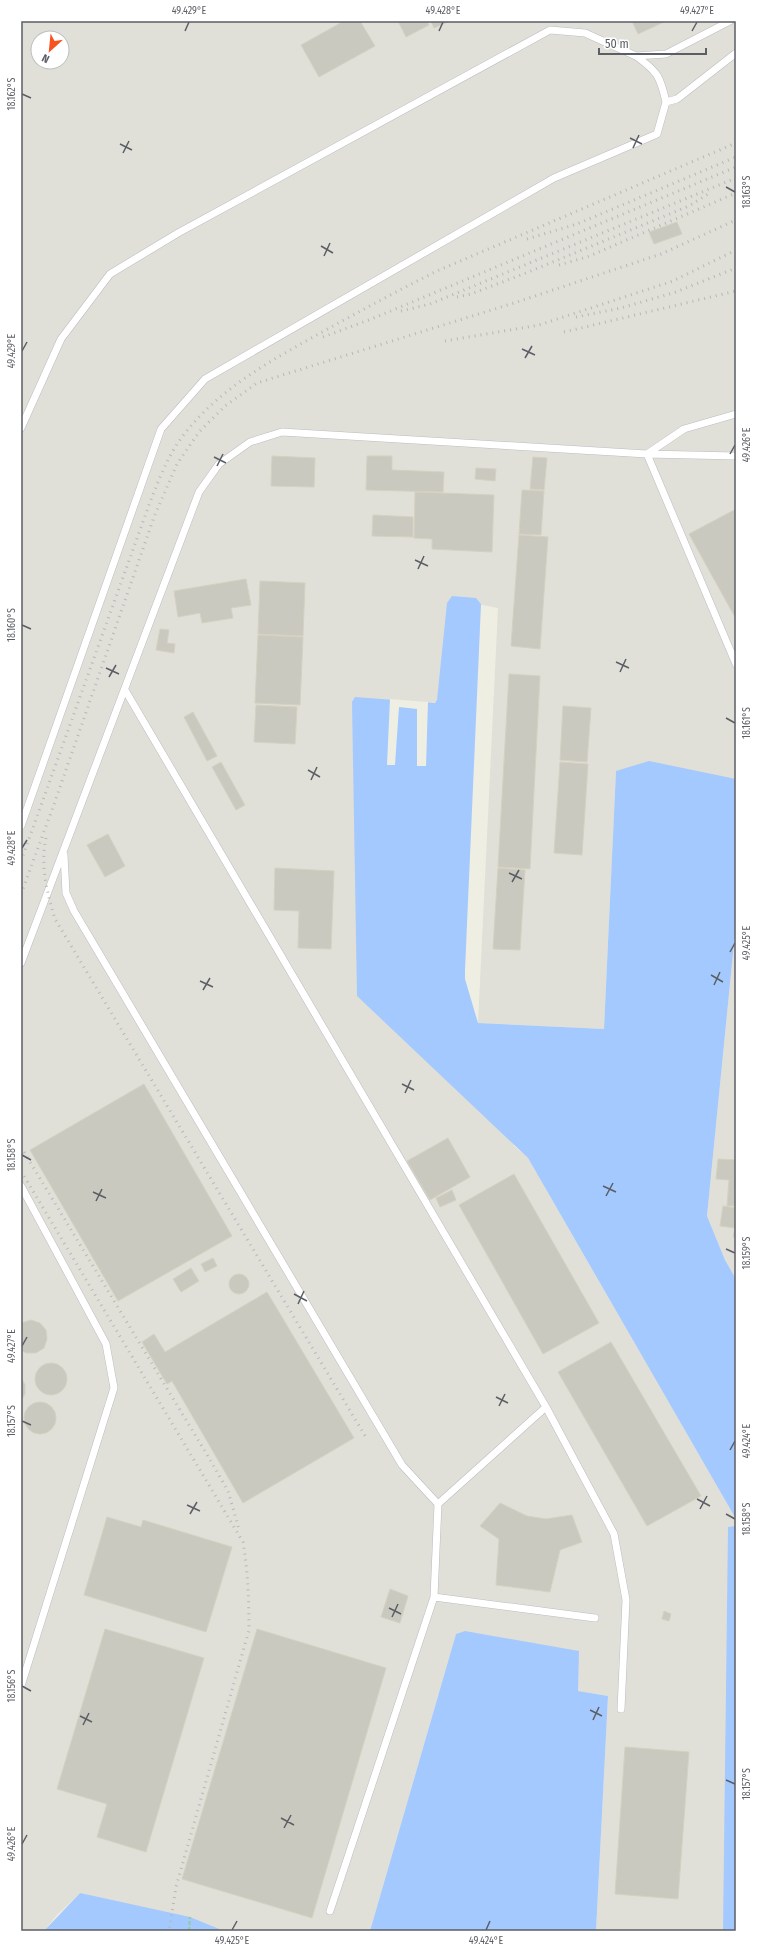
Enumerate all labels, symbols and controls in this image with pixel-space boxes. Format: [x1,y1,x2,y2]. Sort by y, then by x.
text: 49.429°E [172,5,207,17]
text: 49.428°E [426,5,461,17]
text: 49.427°E [680,5,714,17]
north arrow [30,30,70,70]
scale bar [599,30,706,56]
text: 50 m [605,37,629,51]
text: N [40,51,52,66]
text: 18.162°S [6,78,18,110]
text: 18.163°S [741,175,753,208]
text: 49.429°E [6,333,18,368]
text: 49.426°E [741,427,753,462]
text: 18.160°S [6,608,18,642]
text: 18.161°S [741,707,753,739]
text: 49.428°E [6,830,18,865]
text: 49.425°E [741,926,753,960]
text: 18.158°S [6,1138,18,1172]
text: 18.159°S [741,1237,753,1269]
text: 49.427°E [6,1329,18,1363]
text: 18.157°S [6,1405,18,1437]
text: 49.424°E [741,1423,753,1458]
text: 18.158°S [741,1502,753,1536]
text: 18.156°S [6,1669,18,1703]
text: 18.157°S [741,1768,753,1800]
text: 49.426°E [6,1826,18,1861]
text: 49.425°E [215,1935,249,1947]
text: 49.424°E [469,1935,504,1947]

